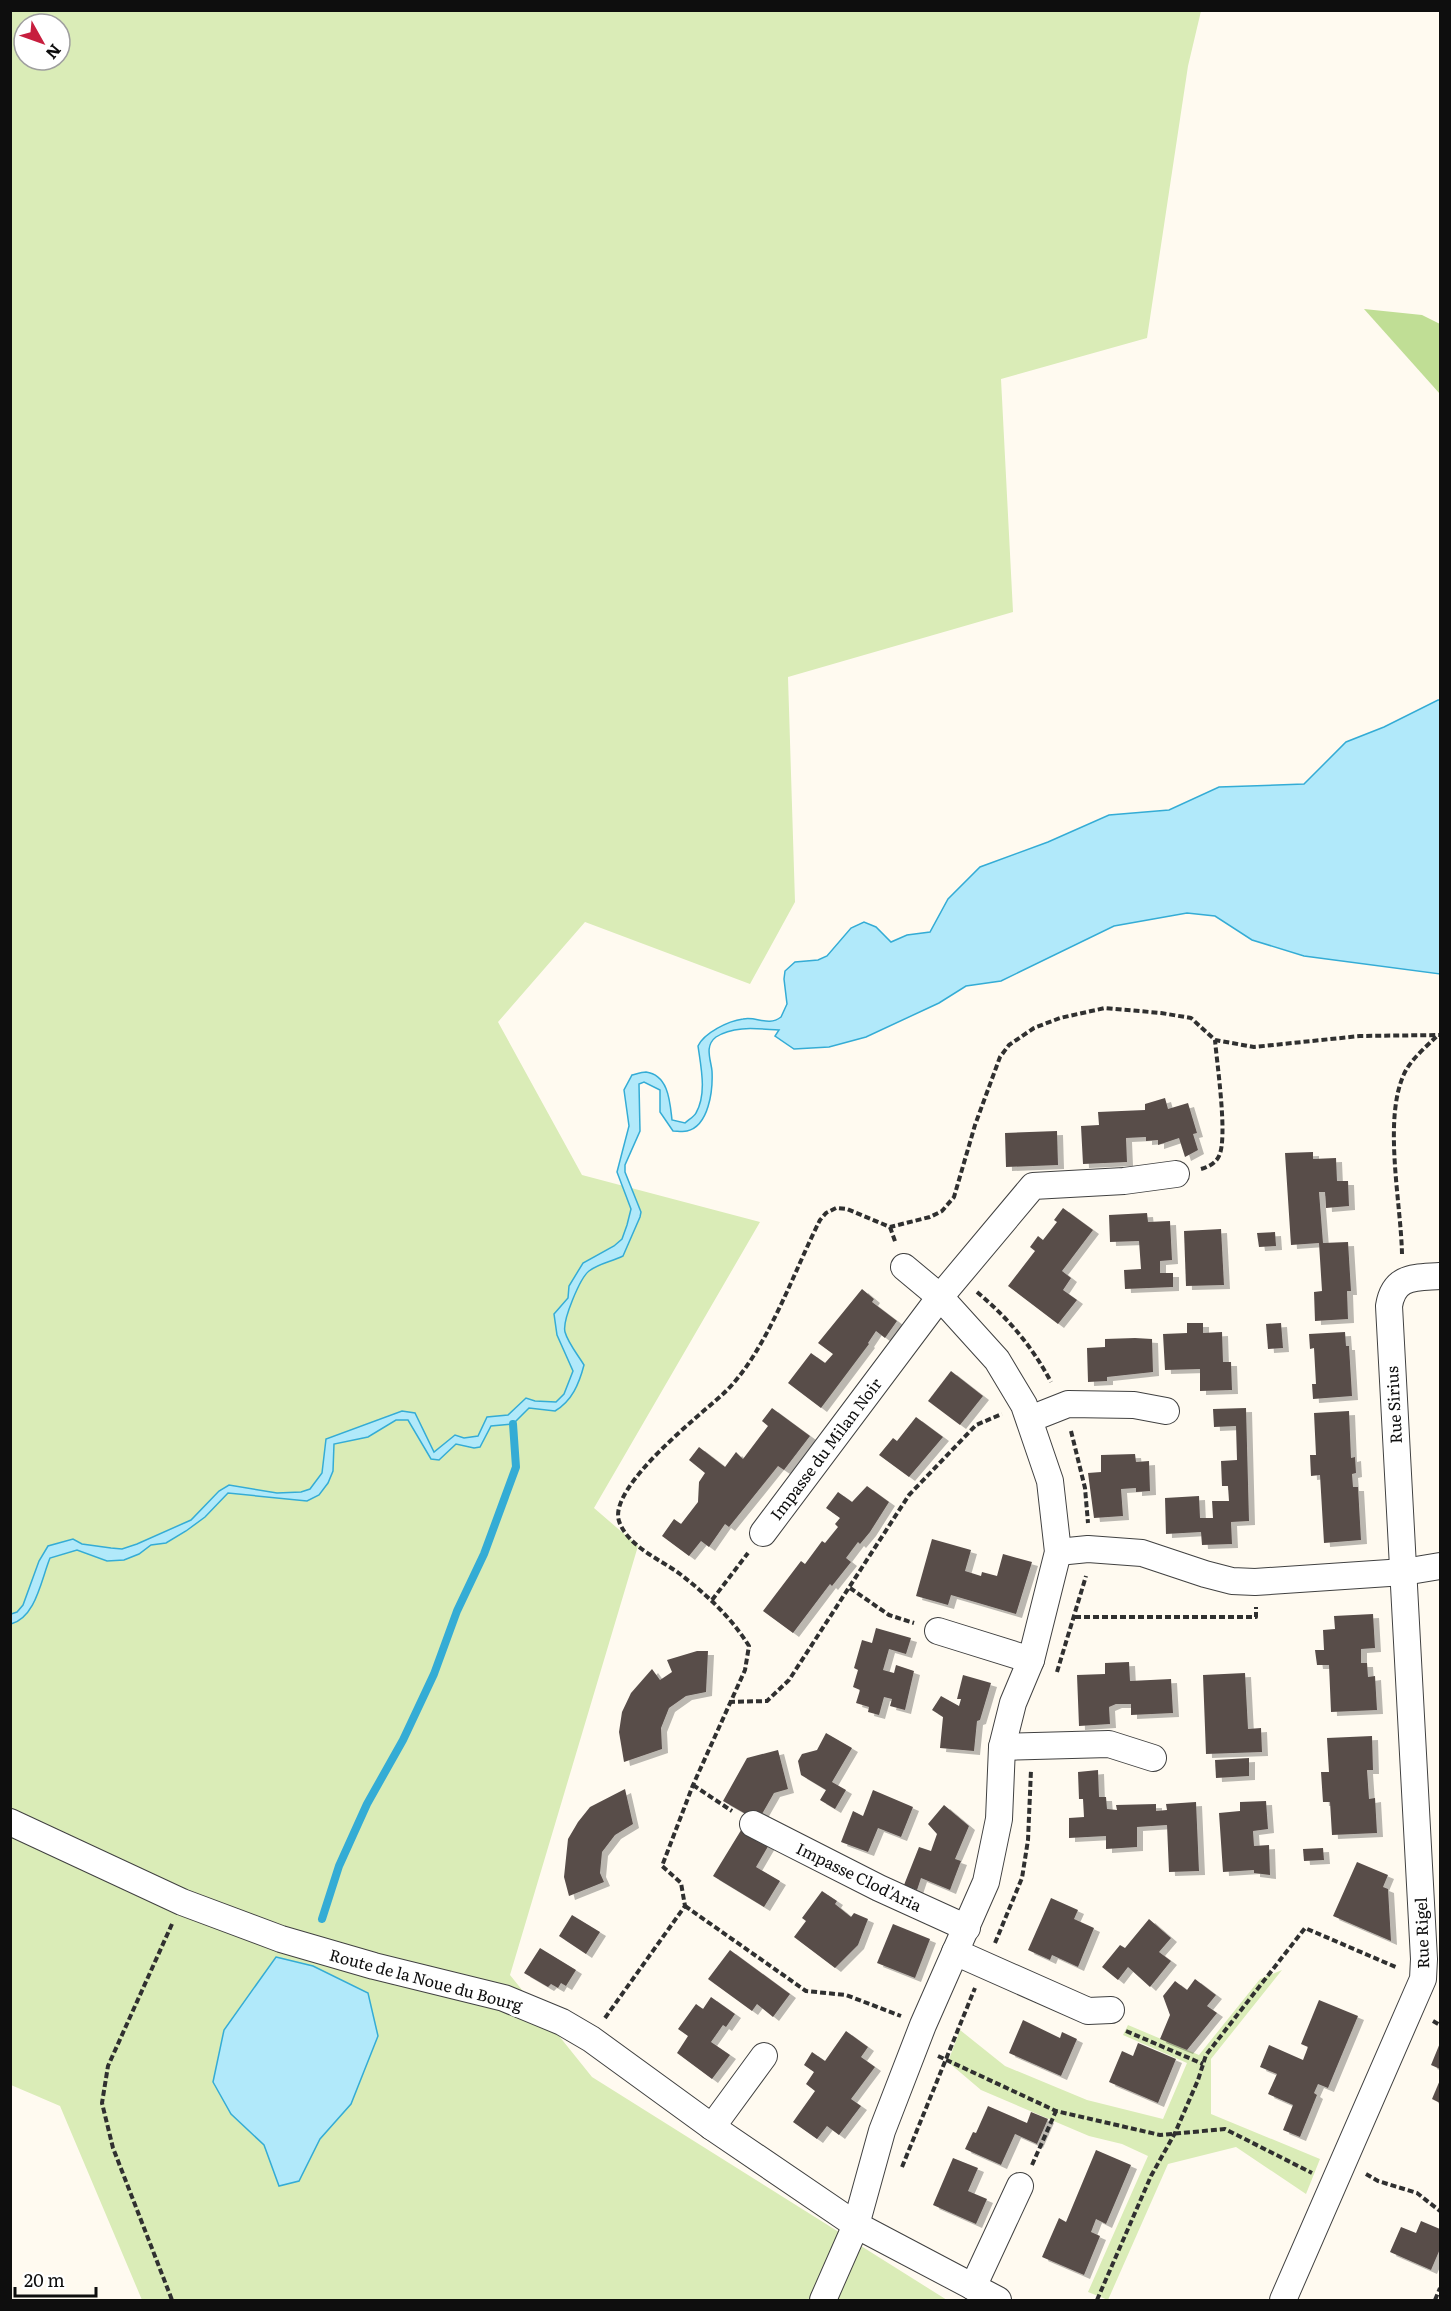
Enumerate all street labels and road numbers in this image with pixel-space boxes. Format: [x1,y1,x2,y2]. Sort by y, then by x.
street label: Rue Sirius [1379,1366,1407,1444]
street label: Impasse du Milan Noir [764,1372,887,1525]
street label: Impasse Clod'Aria [793,1835,927,1917]
street label: Rue Rigel [1408,1897,1434,1969]
street label: Route de la Noue du Bourg [327,1942,526,2016]

